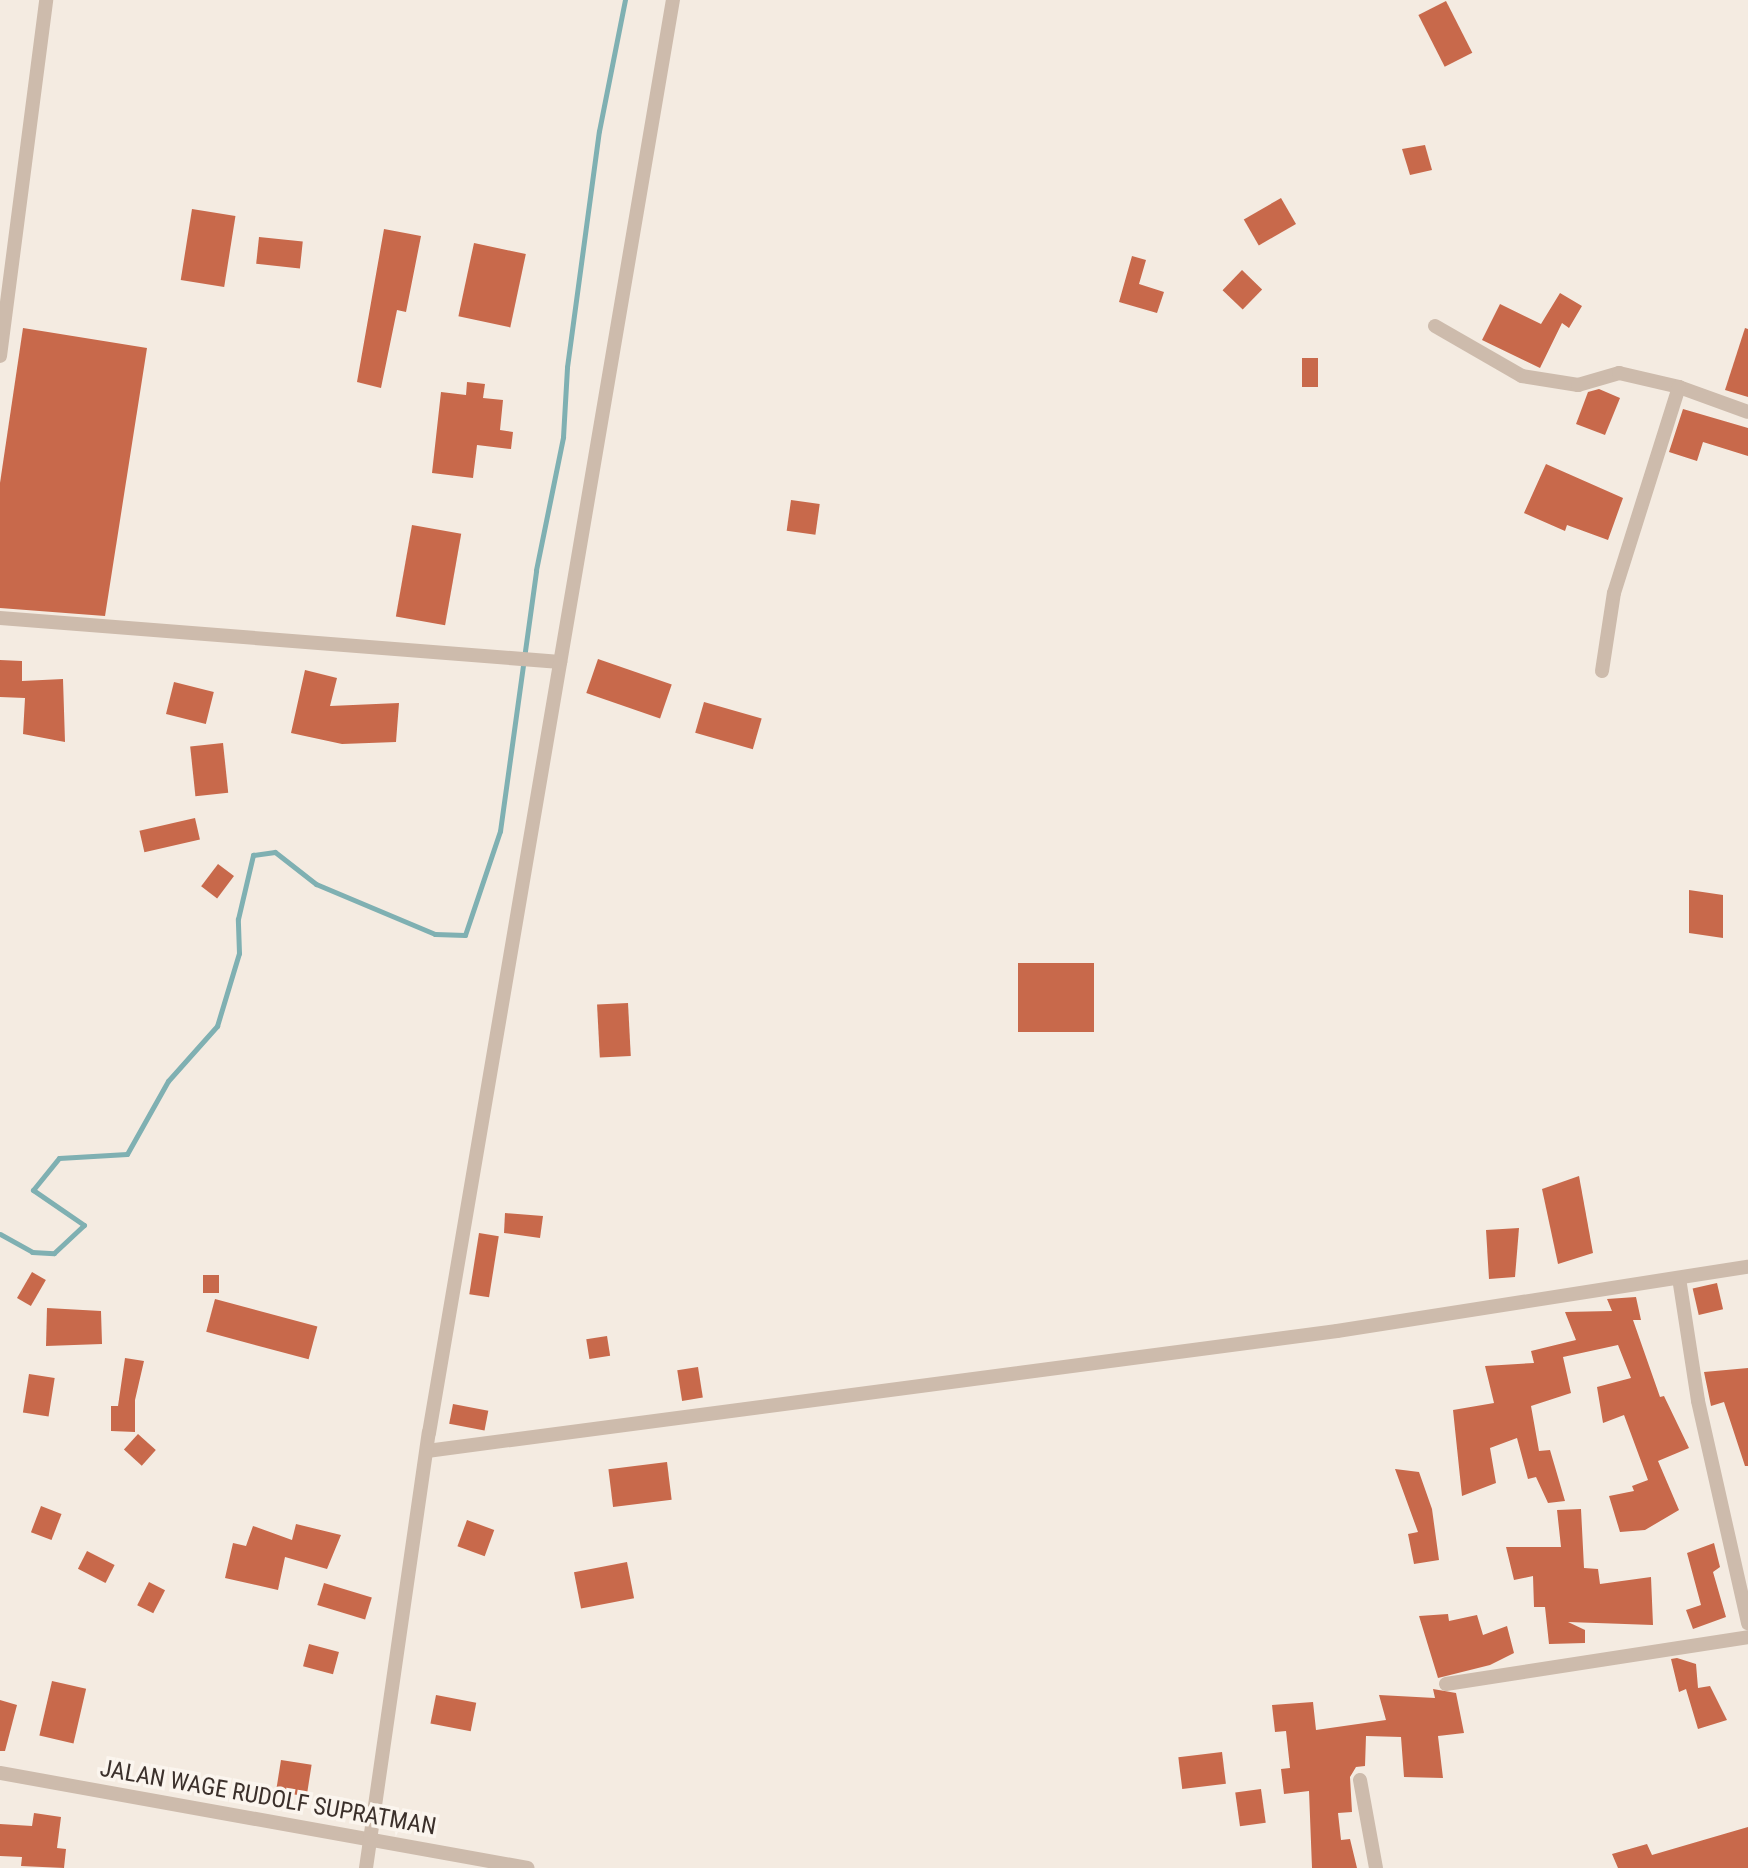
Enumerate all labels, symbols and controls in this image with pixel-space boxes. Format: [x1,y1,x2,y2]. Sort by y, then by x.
street label: JALAN WAGE RUDOLF SUPRATMAN [98,1754,438,1842]

